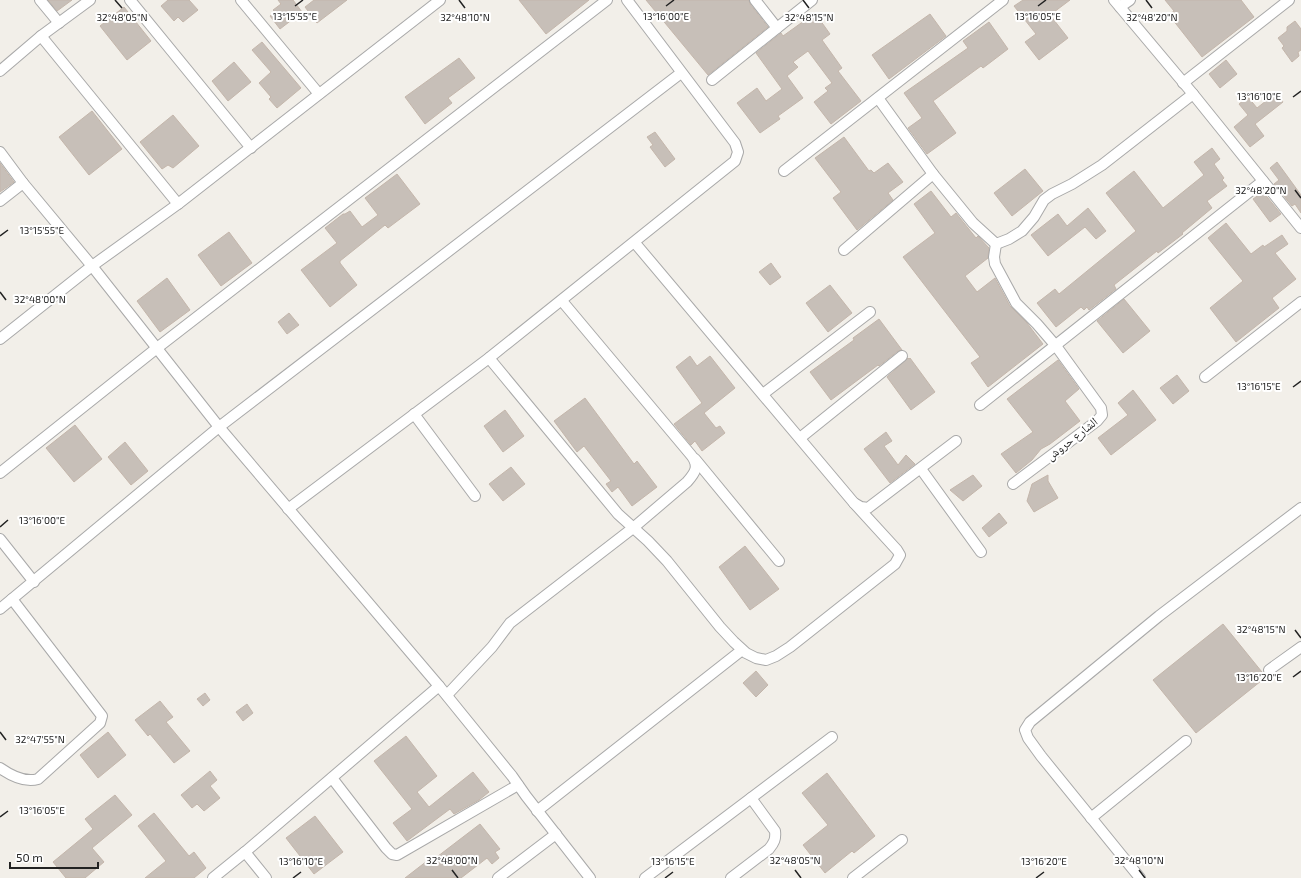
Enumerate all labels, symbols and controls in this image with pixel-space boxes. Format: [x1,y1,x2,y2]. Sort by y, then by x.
text: 13°15'55"E [273,10,318,22]
text: 13°16'00"E [643,10,689,22]
text: 13°16'05"E [1015,10,1061,22]
text: 32°48'05"N [96,11,148,23]
text: 32°48'10"N [440,11,490,23]
text: 32°48'15"N [784,11,834,23]
text: 32°48'20"N [1126,11,1178,23]
text: 13°16'10"E [1237,90,1281,102]
text: 32°48'20"N [1235,184,1287,196]
text: 13°15'55"E [20,224,65,236]
text: 32°48'00"N [14,293,66,305]
text: 13°16'15"E [1237,380,1281,392]
street label: الشارع حروش [1043,414,1101,464]
text: 13°16'00"E [19,514,65,526]
text: 32°48'15"N [1236,623,1286,635]
text: 13°16'20"E [1236,671,1282,683]
text: 32°47'55"N [15,733,65,745]
text: 13°16'05"E [19,804,65,816]
scale bar [10,844,98,870]
text: 50 m [16,850,43,864]
text: 32°48'00"N [426,854,478,866]
text: 32°48'05"N [769,854,821,866]
text: 32°48'10"N [1114,854,1164,866]
text: 13°16'10"E [279,855,323,867]
text: 13°16'15"E [651,855,695,867]
text: 13°16'20"E [1021,855,1067,867]

